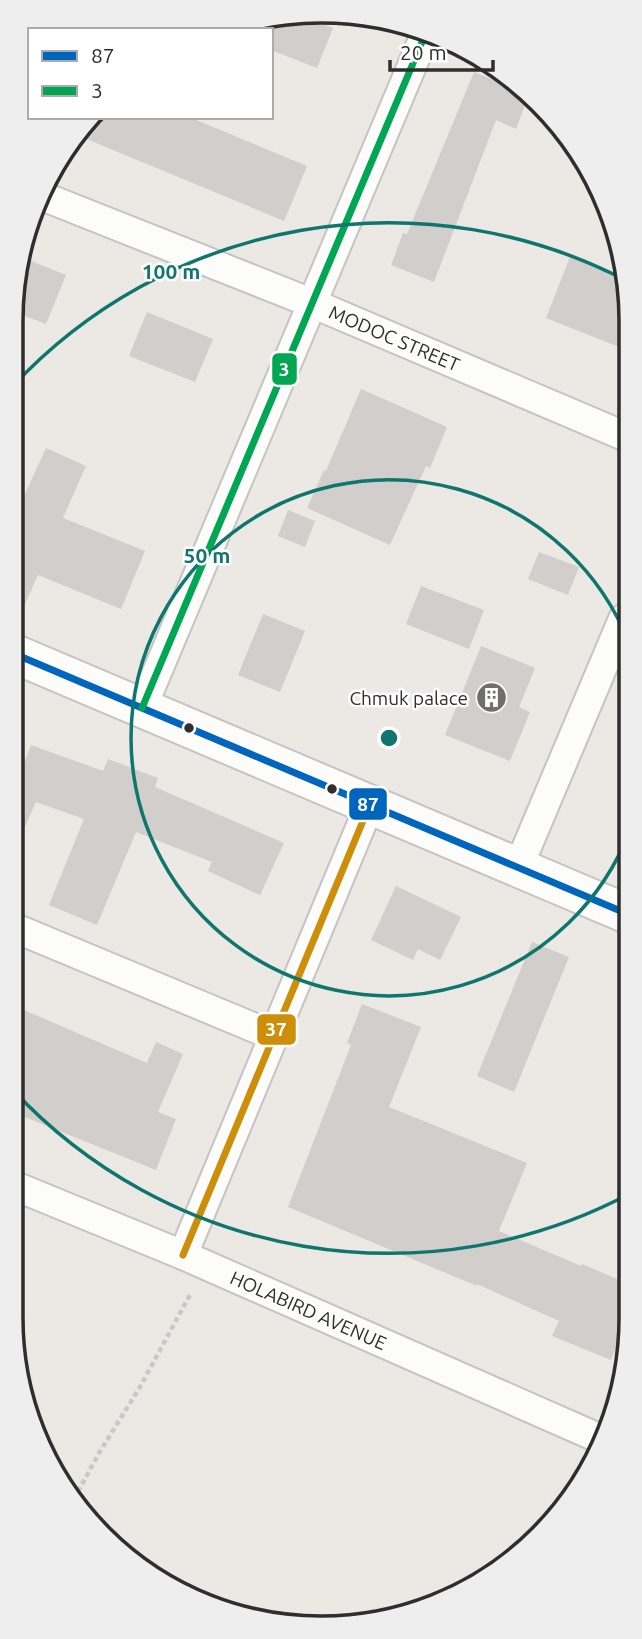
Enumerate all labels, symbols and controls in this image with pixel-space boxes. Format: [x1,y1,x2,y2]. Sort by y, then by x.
legend [28,28,273,119]
scale bar [390,28,493,72]
text: 20 m [400,40,447,64]
text: 87 [91,43,115,67]
text: 3 [91,78,103,102]
text: 100 m [142,259,200,283]
street label: MODOC STREET [326,301,463,376]
line badge: 3 [271,352,298,386]
text: 3 [279,358,289,380]
text: 50 m [184,543,230,567]
building icon: Chmuk palace [474,681,508,715]
place label: Chmuk palace [349,687,468,709]
unlabelled marker [182,721,196,735]
centre of rings [377,726,401,750]
unlabelled marker [325,782,339,796]
line badge: 87 [348,787,388,821]
text: 87 [357,793,379,815]
line badge: 37 [256,1013,297,1046]
text: 37 [265,1018,287,1040]
street label: HOLABIRD AVENUE [227,1266,390,1354]

